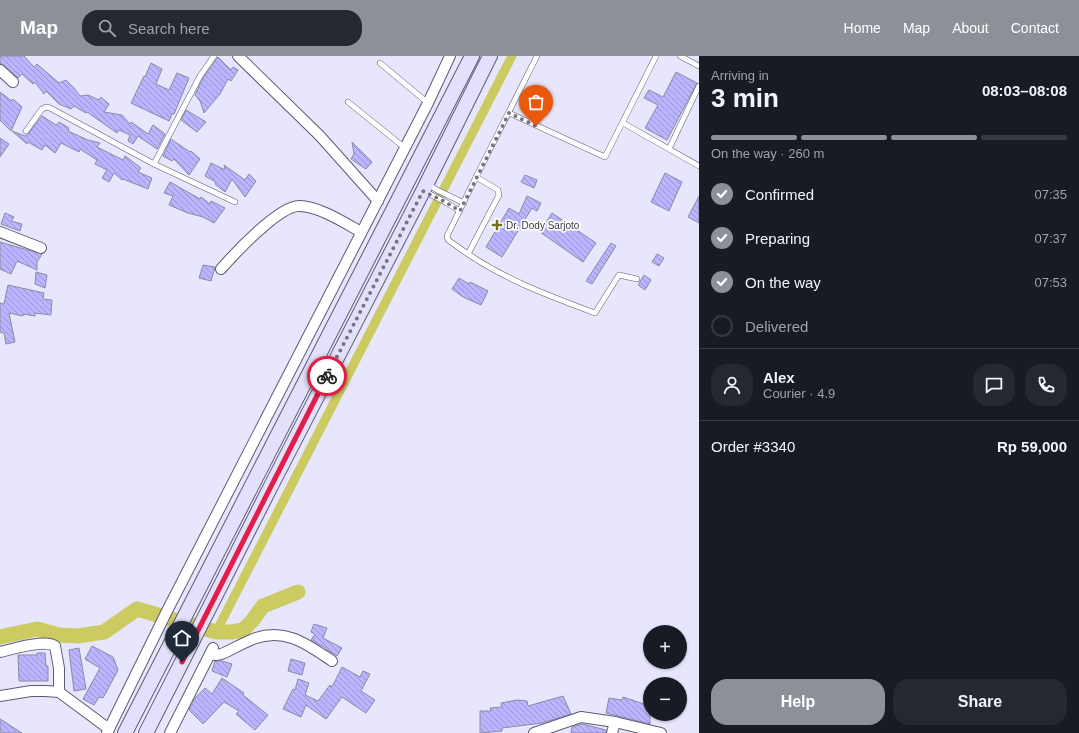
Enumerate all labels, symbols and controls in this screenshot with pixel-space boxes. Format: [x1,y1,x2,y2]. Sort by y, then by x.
search box [82,10,362,46]
text: Map [20,17,58,38]
icon: search [96,17,118,39]
text: Search here [128,20,210,37]
text: Home [844,20,881,36]
text: Map [903,20,930,36]
text: About [952,20,989,36]
text: Contact [1011,20,1059,36]
text: Arriving in [711,68,769,83]
text: 08:03–08:08 [982,82,1067,99]
text: 3 min [711,83,779,113]
pin [519,85,553,126]
icon: bag [525,91,547,113]
text: On the way · 260 m [711,146,824,161]
icon: check [711,183,733,205]
text: Confirmed [745,186,814,203]
text: 07:35 [1034,187,1067,202]
marker: Dr. Dody Sarjoto [491,219,503,231]
place label: Dr. Dody Sarjoto [506,220,580,231]
icon: check [711,227,733,249]
text: Preparing [745,230,810,247]
text: 07:37 [1034,231,1067,246]
icon: check [711,271,733,293]
text: On the way [745,274,821,291]
text: 07:53 [1034,275,1067,290]
text: Delivered [745,318,808,335]
courier [307,356,347,396]
button: person [711,364,753,406]
button: chat [973,364,1015,406]
button: phone [1025,364,1067,406]
icon: bike [316,365,338,387]
text: Alex [763,369,795,386]
text: Courier · 4.9 [763,386,835,401]
text: Order #3340 [711,438,795,455]
text: Rp 59,000 [997,438,1067,455]
pin [165,621,199,662]
map controls [643,625,687,721]
button: + [643,625,687,669]
icon: home [171,627,193,649]
button: − [643,677,687,721]
button: Help [711,679,885,725]
button: Share [893,679,1067,725]

